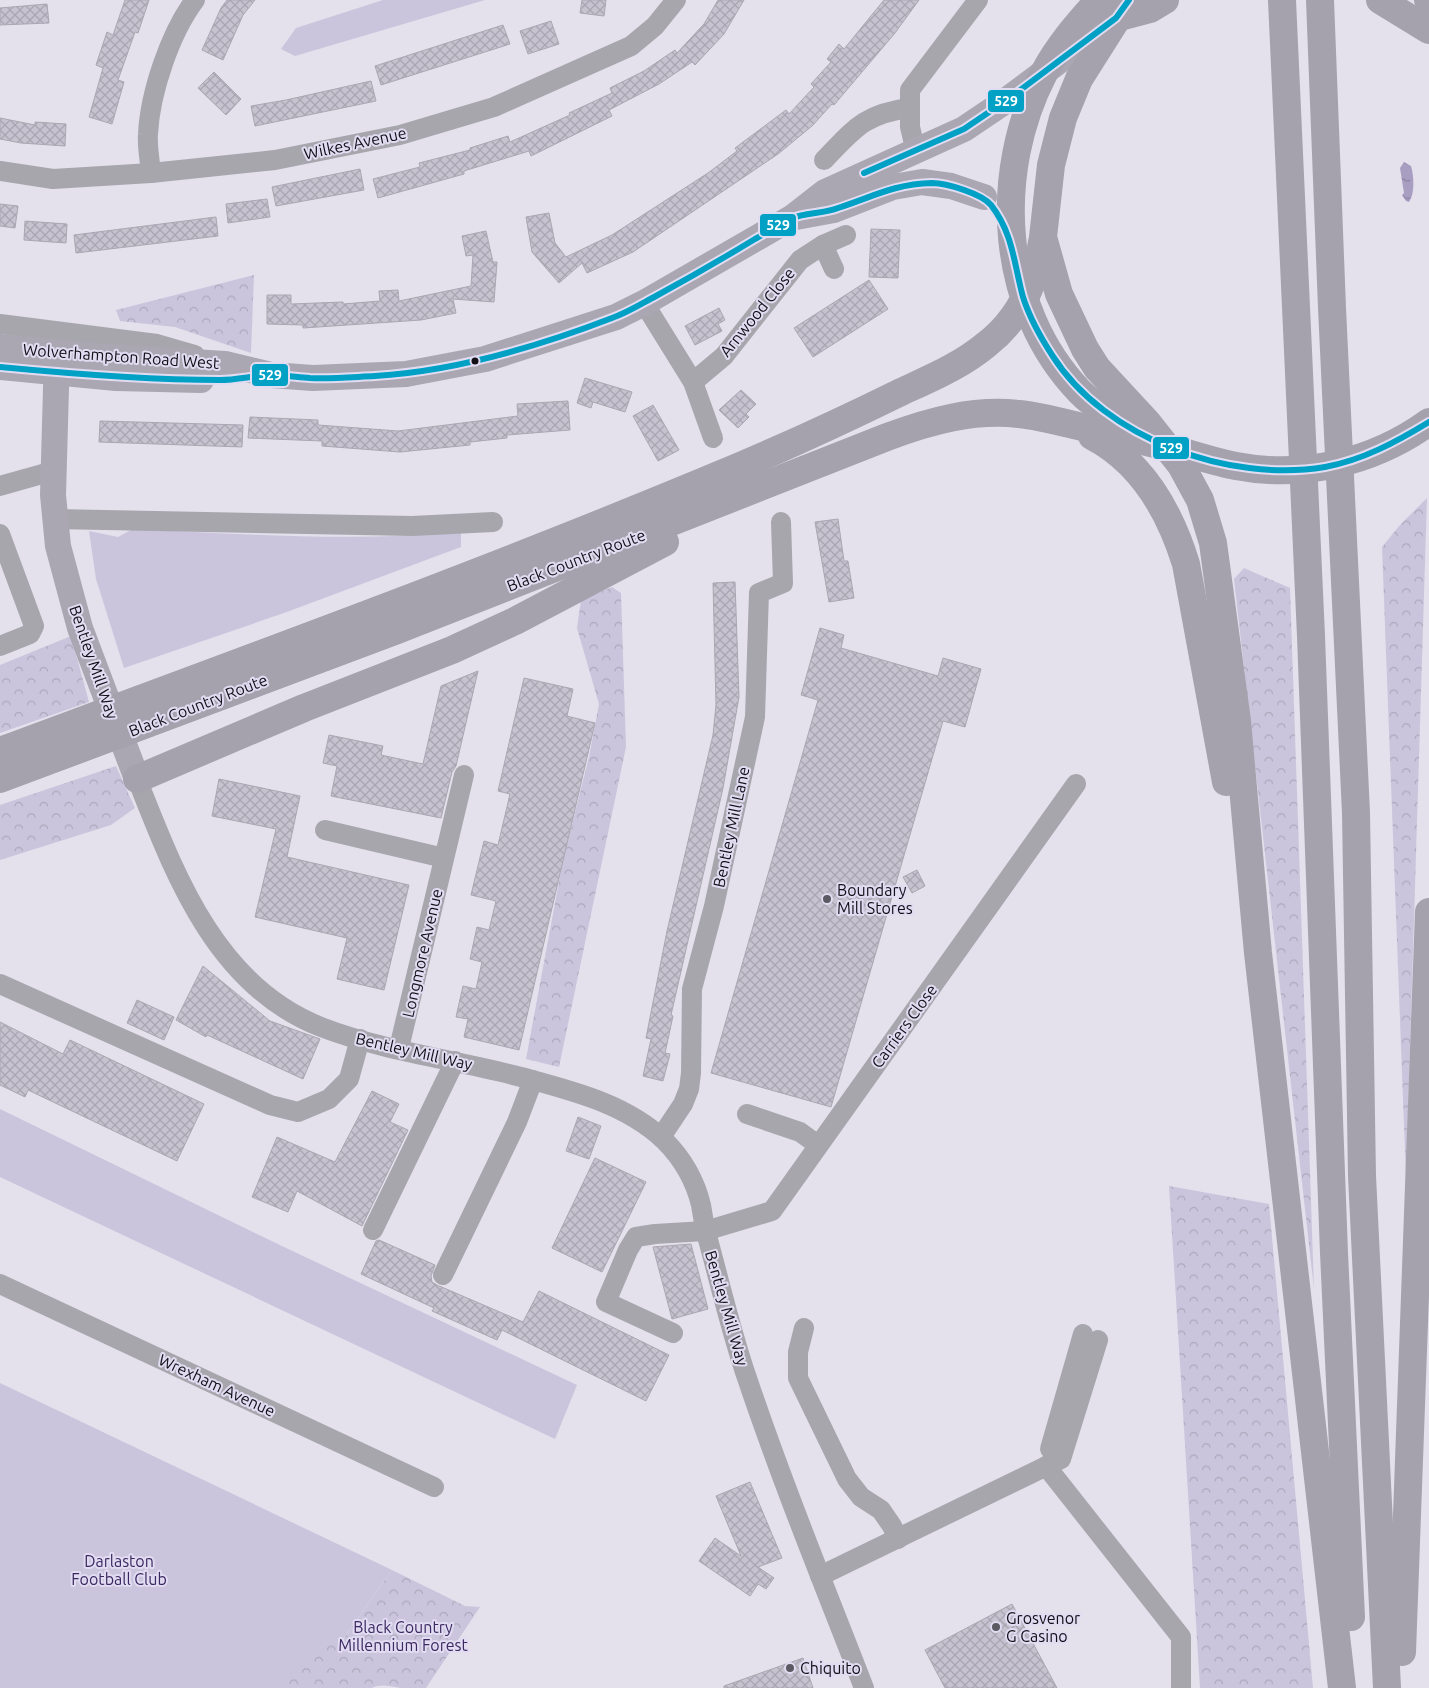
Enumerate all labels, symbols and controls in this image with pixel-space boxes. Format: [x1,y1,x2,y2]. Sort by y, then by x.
line badge: 529 [987,89,1025,113]
text: 529 [994,93,1018,109]
street label: Wilkes Avenue [302,123,408,163]
line badge: 529 [759,213,797,237]
text: 529 [766,217,790,233]
street label: Arnwood Close [716,264,798,360]
street label: Wolverhampton Road West [22,340,221,372]
unlabelled marker [470,356,480,366]
line badge: 529 [251,363,289,387]
text: 529 [258,367,282,383]
line badge: 529 [1152,436,1190,460]
text: 529 [1159,440,1183,456]
street label: Black Country Route [504,525,648,595]
street label: Bentley Mill Way [66,603,122,721]
street label: Black Country Route [126,670,270,740]
street label: Bentley Mill Lane [709,765,753,889]
place label: Boundary Mill Stores [837,881,913,917]
street label: Longmore Avenue [398,887,446,1019]
marker: Boundary Mill Stores [821,893,833,905]
street label: Carriers Close [868,981,940,1071]
street label: Bentley Mill Way [354,1029,474,1073]
street label: Bentley Mill Way [702,1248,752,1368]
street label: Wrexham Avenue [156,1350,278,1420]
park label: Darlaston Football Club [71,1552,167,1588]
place label: Grosvenor G Casino [1006,1609,1080,1645]
park label: Black Country Millennium Forest [338,1618,469,1654]
marker: Grosvenor G Casino [990,1621,1002,1633]
place label: Chiquito [800,1659,861,1677]
marker: Chiquito [784,1662,796,1674]

